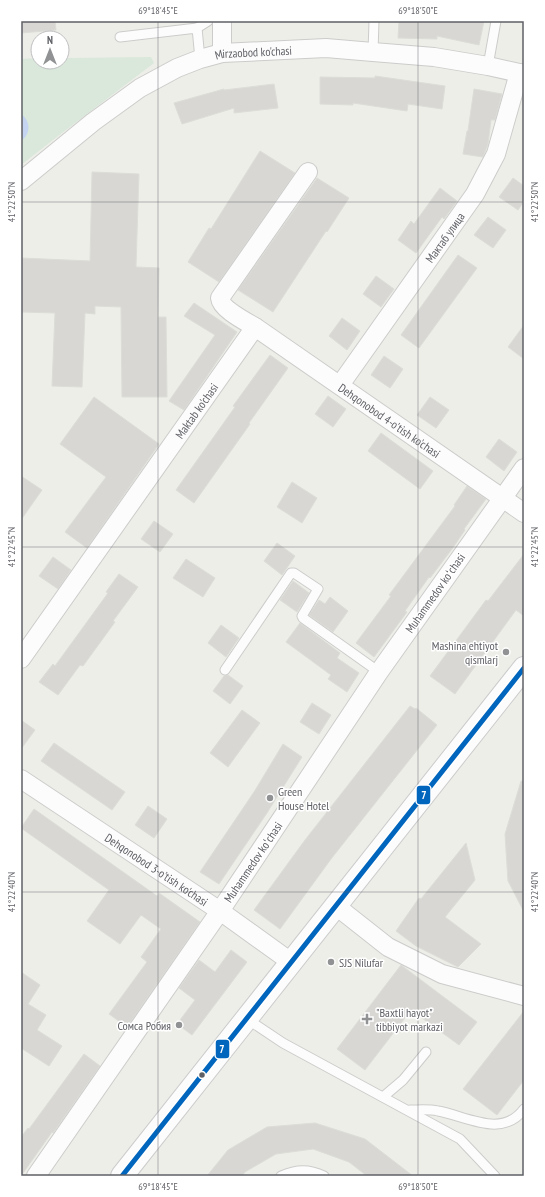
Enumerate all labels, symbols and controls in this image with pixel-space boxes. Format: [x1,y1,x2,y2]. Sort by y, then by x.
text: 69°18'45"E [138,4,178,17]
text: 69°18'50"E [398,4,438,17]
north arrow [30,30,70,70]
text: N [47,33,53,47]
street label: Mirzaobod ko'chasi [213,42,292,62]
text: 41°22'50"N [5,182,18,222]
text: 41°22'50"N [528,182,541,222]
street label: Мактаб улица [422,209,467,265]
street label: Maktab ko'chasi [171,380,221,441]
street label: Dehqonobod 4-o'tish ko'chasi [336,380,444,461]
text: 41°22'45"N [5,527,18,567]
text: 41°22'45"N [528,527,541,567]
street label: Muhammedov koʻchasi [402,550,468,636]
place label: Mashina ehtiyot qismlarj [432,638,499,667]
marker: Mashina ehtiyot qismlarj [501,647,511,657]
place label: Green House Hotel [278,784,329,813]
line badge: 7 [416,785,431,805]
text: 7 [421,788,427,802]
marker: Green House Hotel [265,793,275,803]
street label: Muhammedov koʻchasi [220,819,286,905]
street label: Dehqonobod 3-o'tish ko'chasi [102,830,211,909]
text: 41°22'40"N [5,872,18,912]
text: 41°22'40"N [528,872,541,912]
place label: SJS Nilufar [339,955,384,970]
marker: SJS Nilufar [326,957,336,967]
place label: "Baxtli hayot" tibbiyot markazi [376,1005,443,1034]
marker: "Baxtli hayot" tibbiyot markazi [361,1013,373,1025]
place label: Сомса Робия [117,1018,171,1033]
marker: Сомса Робия [174,1020,184,1030]
line badge: 7 [215,1039,230,1059]
text: 7 [219,1042,225,1056]
unlabelled marker [197,1070,207,1080]
text: 69°18'45"E [138,1180,178,1193]
text: 69°18'50"E [398,1180,438,1193]

